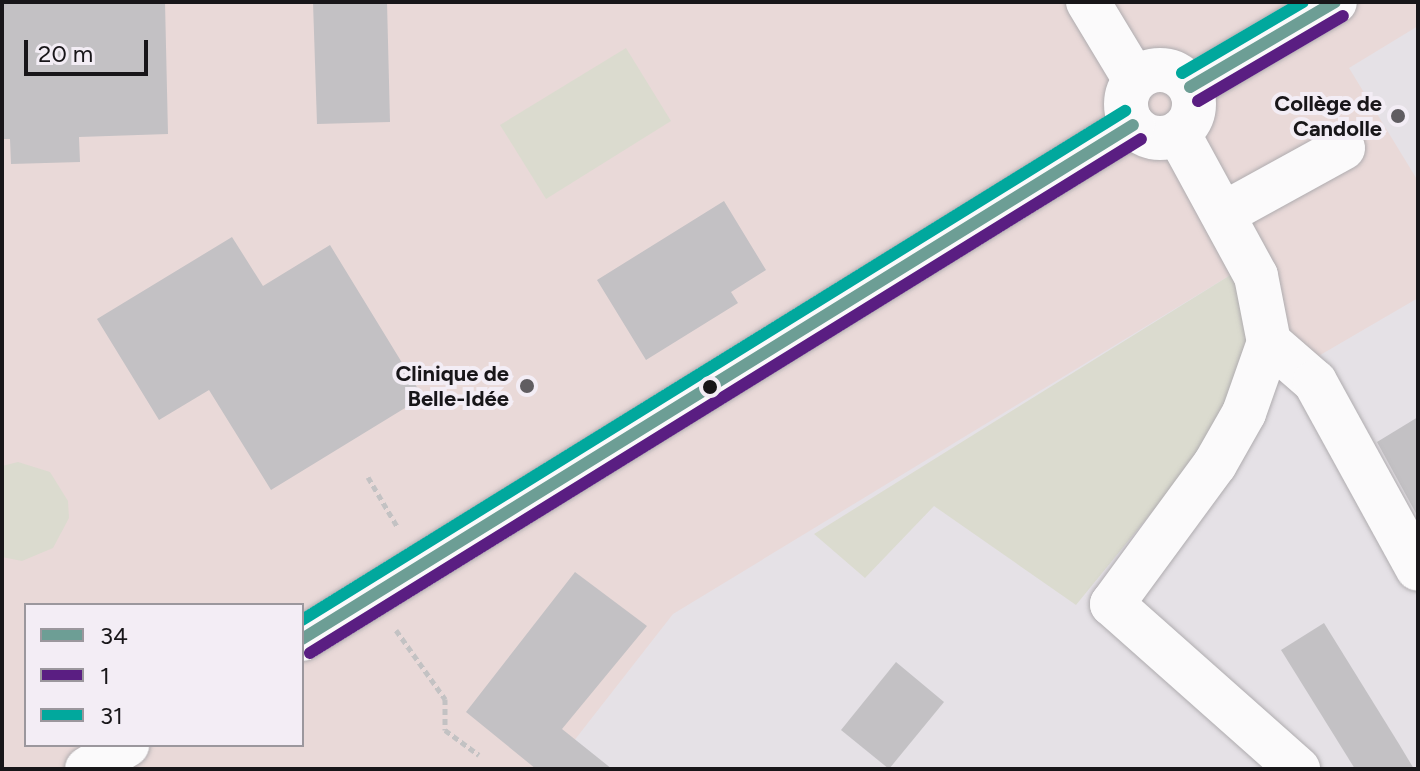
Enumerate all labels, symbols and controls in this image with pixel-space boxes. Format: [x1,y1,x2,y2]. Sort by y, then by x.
scale bar [28,24,152,74]
text: 20 m [38,39,93,68]
place label: Collège de Candolle [1274,90,1382,142]
marker: Collège de Candolle [1389,107,1407,125]
place label: Clinique de Belle-Idée [395,360,509,412]
marker: Clinique de Belle-Idée [516,375,538,397]
unlabelled marker [702,379,718,395]
legend [24,603,304,747]
text: 34 [100,621,128,650]
text: 1 [100,661,110,690]
text: 31 [100,701,123,730]

